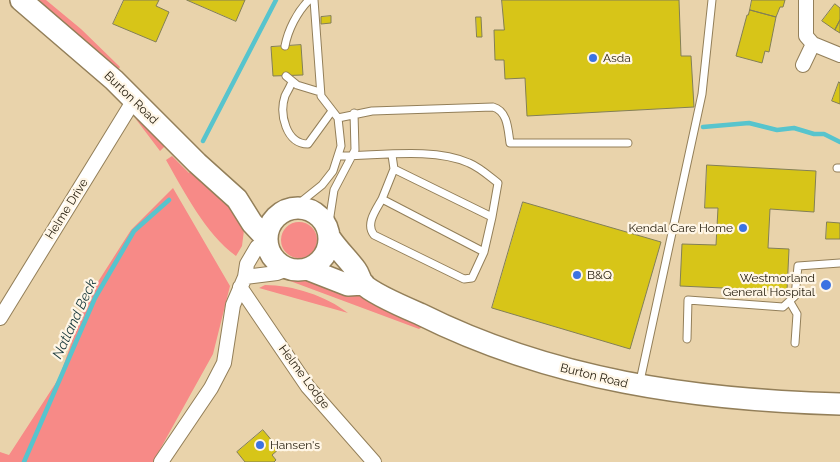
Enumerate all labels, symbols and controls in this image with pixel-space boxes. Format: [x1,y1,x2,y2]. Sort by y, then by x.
place label: Asda [603,51,631,65]
marker: Asda [587,52,599,64]
street label: Burton Road [101,69,161,127]
street label: Helme Drive [43,176,91,242]
place label: Kendal Care Home [628,221,733,235]
marker: Kendal Care Home [737,222,749,234]
place label: B&Q [587,268,612,282]
marker: B&Q [571,269,583,281]
place label: Westmorland General Hospital [723,271,815,299]
water label: Natland Beck [49,276,101,362]
marker: Westmorland General Hospital [819,278,833,292]
street label: Helme Lodge [275,342,333,412]
street label: Burton Road [559,361,629,391]
place label: Hansen's [270,438,320,452]
marker: Hansen's [254,439,266,451]

